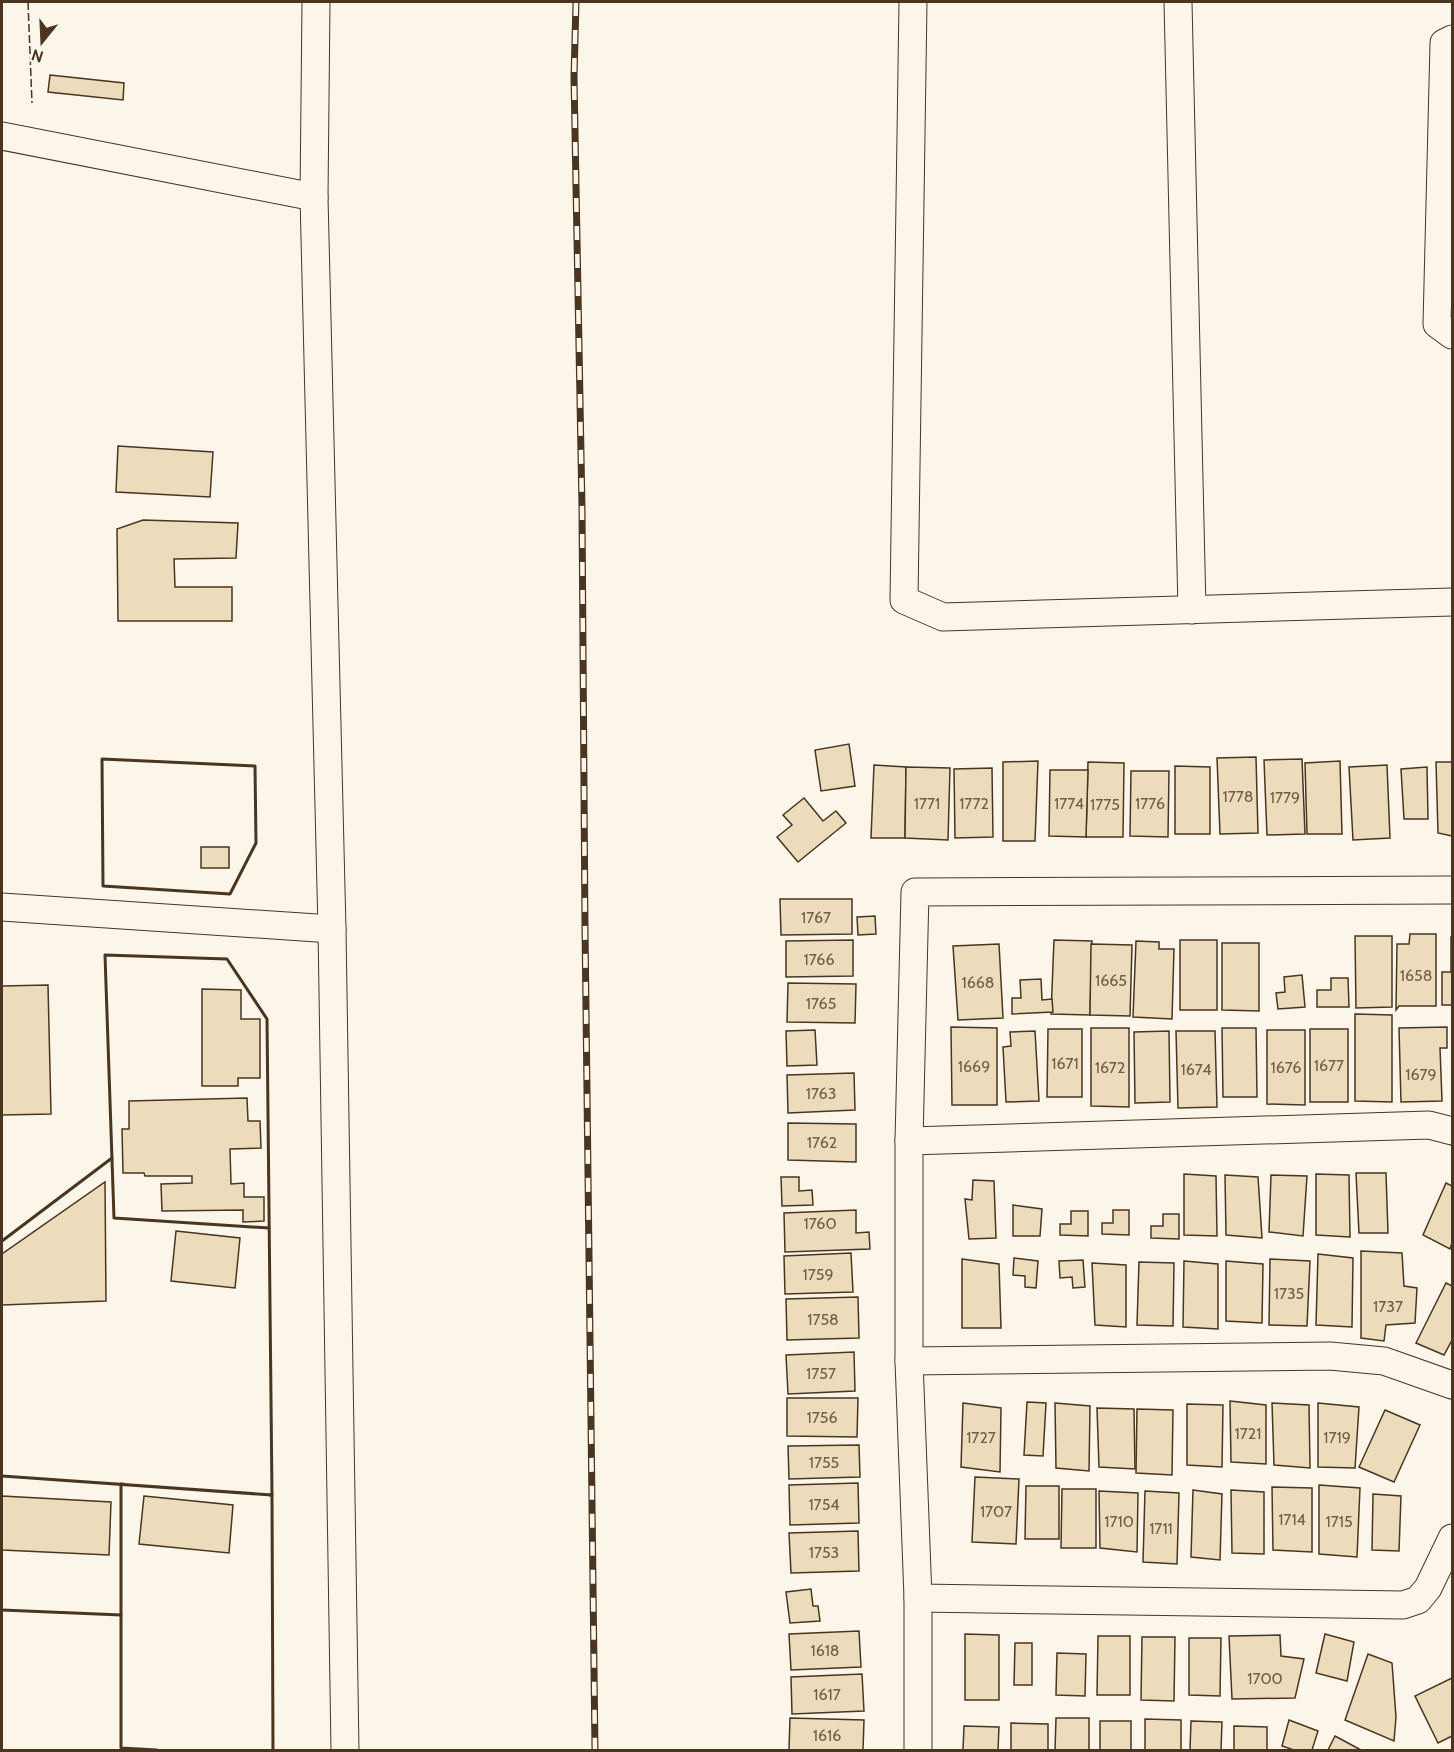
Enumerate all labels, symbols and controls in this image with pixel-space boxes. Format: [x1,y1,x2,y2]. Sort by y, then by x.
north arrow [12,12,72,72]
text: N [29,45,46,67]
house number: 1778 [1222,787,1254,806]
house number: 1779 [1270,788,1300,807]
house number: 1771 [914,794,940,813]
house number: 1772 [959,794,989,813]
house number: 1774 [1054,794,1084,813]
house number: 1776 [1135,794,1165,813]
house number: 1775 [1090,795,1120,814]
house number: 1767 [801,908,831,927]
house number: 1766 [803,950,835,969]
house number: 1658 [1400,966,1432,985]
house number: 1665 [1095,971,1127,990]
house number: 1668 [961,973,995,992]
house number: 1765 [806,994,836,1013]
house number: 1671 [1051,1054,1079,1073]
house number: 1677 [1314,1056,1344,1075]
house number: 1669 [958,1057,990,1076]
house number: 1672 [1095,1058,1125,1077]
house number: 1676 [1271,1058,1301,1077]
house number: 1674 [1181,1060,1211,1079]
house number: 1679 [1405,1065,1437,1084]
house number: 1763 [806,1084,836,1103]
house number: 1762 [807,1133,837,1152]
house number: 1760 [803,1214,837,1233]
house number: 1759 [802,1265,834,1284]
house number: 1735 [1274,1284,1304,1303]
house number: 1737 [1373,1297,1403,1316]
house number: 1758 [807,1310,839,1329]
house number: 1757 [806,1364,836,1383]
house number: 1756 [806,1408,838,1427]
house number: 1721 [1235,1424,1261,1443]
house number: 1727 [966,1428,996,1447]
house number: 1719 [1323,1428,1351,1447]
house number: 1755 [809,1453,839,1472]
house number: 1754 [808,1495,840,1514]
house number: 1707 [980,1502,1012,1521]
house number: 1714 [1278,1510,1306,1529]
house number: 1710 [1104,1512,1134,1531]
house number: 1715 [1325,1512,1353,1531]
house number: 1711 [1149,1519,1173,1538]
house number: 1753 [809,1543,839,1562]
house number: 1618 [810,1641,840,1660]
house number: 1700 [1247,1669,1283,1688]
house number: 1617 [813,1685,841,1704]
house number: 1616 [813,1726,841,1745]

